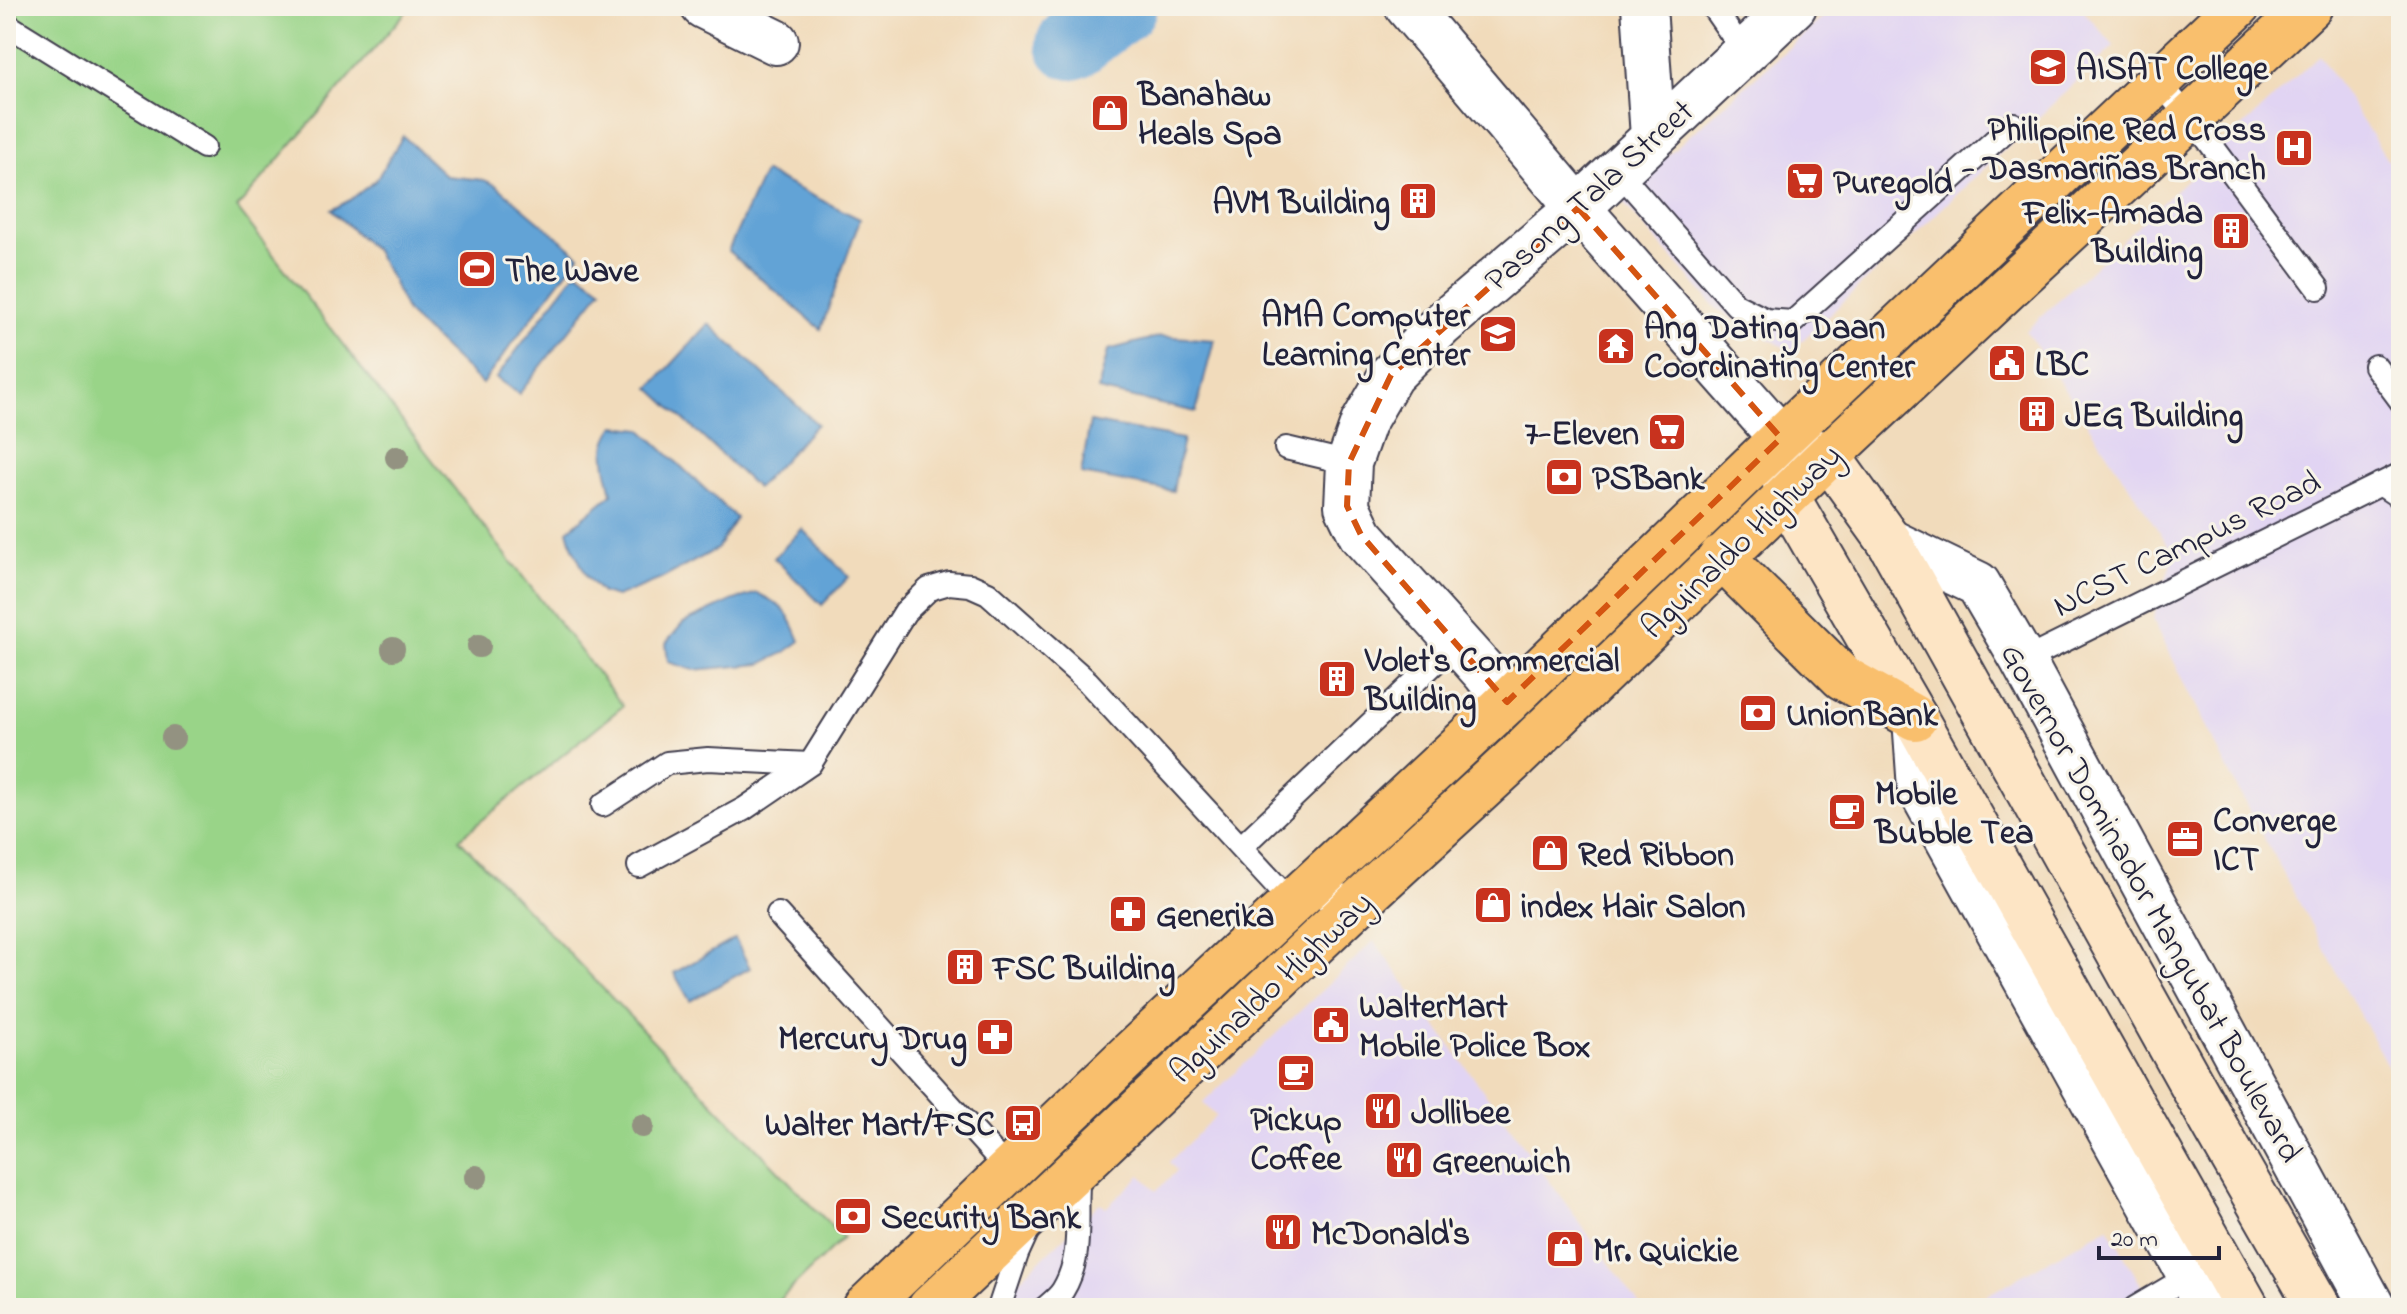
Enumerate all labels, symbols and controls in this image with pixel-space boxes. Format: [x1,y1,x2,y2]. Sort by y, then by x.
school or university icon: AISAT College [2027,46,2069,88]
place label: AISAT College [2076,46,2269,97]
place label: Banahaw Heals Spa [1136,72,1282,161]
street label: Pasong Tala Street [1474,89,1707,305]
shop icon: Banahaw Heals Spa [1089,92,1131,134]
place label: Philippine Red Cross - Dasmariñas Branch [1961,107,2266,196]
hospital icon: Philippine Red Cross - Dasmariñas Branch [2273,127,2315,169]
supermarket icon: Puregold [1784,160,1826,202]
place label: Puregold [1833,160,1953,211]
place label: AVM Building [1213,180,1390,231]
building icon: AVM Building [1397,180,1439,222]
place label: Felix-Amada Building [2021,190,2203,280]
building icon: Felix-Amada Building [2210,210,2252,252]
sports icon: The Wave [456,248,498,290]
place label: The Wave [505,248,639,298]
place label: AMA Computer Learning Center [1261,293,1471,383]
place label: Ang Dating Daan Coordinating Center [1644,305,1916,395]
school or university icon: AMA Computer Learning Center [1477,313,1519,355]
temple icon: Ang Dating Daan Coordinating Center [1595,325,1637,367]
public building icon: LBC [1986,342,2028,384]
place label: LBC [2035,342,2089,392]
building icon: JEG Building [2016,393,2058,435]
place label: JEG Building [2065,393,2243,444]
place label: 7-Eleven [1525,411,1639,461]
supermarket icon: 7-Eleven [1646,411,1688,453]
street label: Aguinaldo Highway [1631,433,1855,652]
bank icon: PSBank [1543,456,1585,498]
place label: PSBank [1592,456,1705,506]
street label: NCST Campus Road [2045,459,2330,632]
street label: Governor Dominador Mangubat Boulevard [1985,635,2314,1173]
place label: Volet's Commercial Building [1363,638,1620,728]
building icon: Volet's Commercial Building [1316,658,1358,700]
bank icon: UnionBank [1737,692,1779,734]
place label: UnionBank [1786,692,1939,742]
place label: Mobile Bubble Tea [1873,771,2034,860]
cafe icon: Mobile Bubble Tea [1826,791,1868,833]
place label: Converge ICT [2213,798,2337,887]
office icon: Converge ICT [2164,818,2206,860]
shop icon: Red Ribbon [1529,832,1571,874]
place label: Red Ribbon [1578,832,1734,882]
street label: Aguinaldo Highway [1159,881,1386,1097]
shop icon: index Hair Salon [1472,884,1514,926]
place label: index Hair Salon [1521,884,1746,934]
pharmacy icon: Generika [1107,893,1149,935]
place label: Generika [1156,893,1274,943]
building icon: FSC Building [944,946,986,988]
place label: FSC Building [991,946,1175,997]
place label: WalterMart Mobile Police Box [1359,984,1591,1073]
public building icon: WalterMart Mobile Police Box [1310,1004,1352,1046]
place label: Mercury Drug [778,1016,967,1067]
pharmacy icon: Mercury Drug [974,1016,1016,1058]
cafe icon: Pickup Coffee [1275,1052,1317,1094]
restaurant icon: Jollibee [1362,1090,1404,1132]
place label: Jollibee [1411,1090,1511,1140]
place label: Pickup Coffee [1250,1097,1342,1186]
place label: Walter Mart/FSC [765,1102,995,1152]
bus stop icon: Walter Mart/FSC [1002,1102,1044,1144]
restaurant icon: Greenwich [1383,1139,1425,1181]
place label: Greenwich [1432,1139,1571,1189]
bank icon: Security Bank [832,1195,874,1237]
place label: Security Bank [881,1195,1082,1246]
scale bar [2099,1210,2219,1260]
restaurant icon: McDonald's [1262,1211,1304,1253]
place label: McDonald's [1311,1211,1470,1261]
text: 20 m [2111,1223,2158,1258]
shop icon: Mr. Quickie [1544,1228,1586,1270]
place label: Mr. Quickie [1593,1228,1739,1278]

